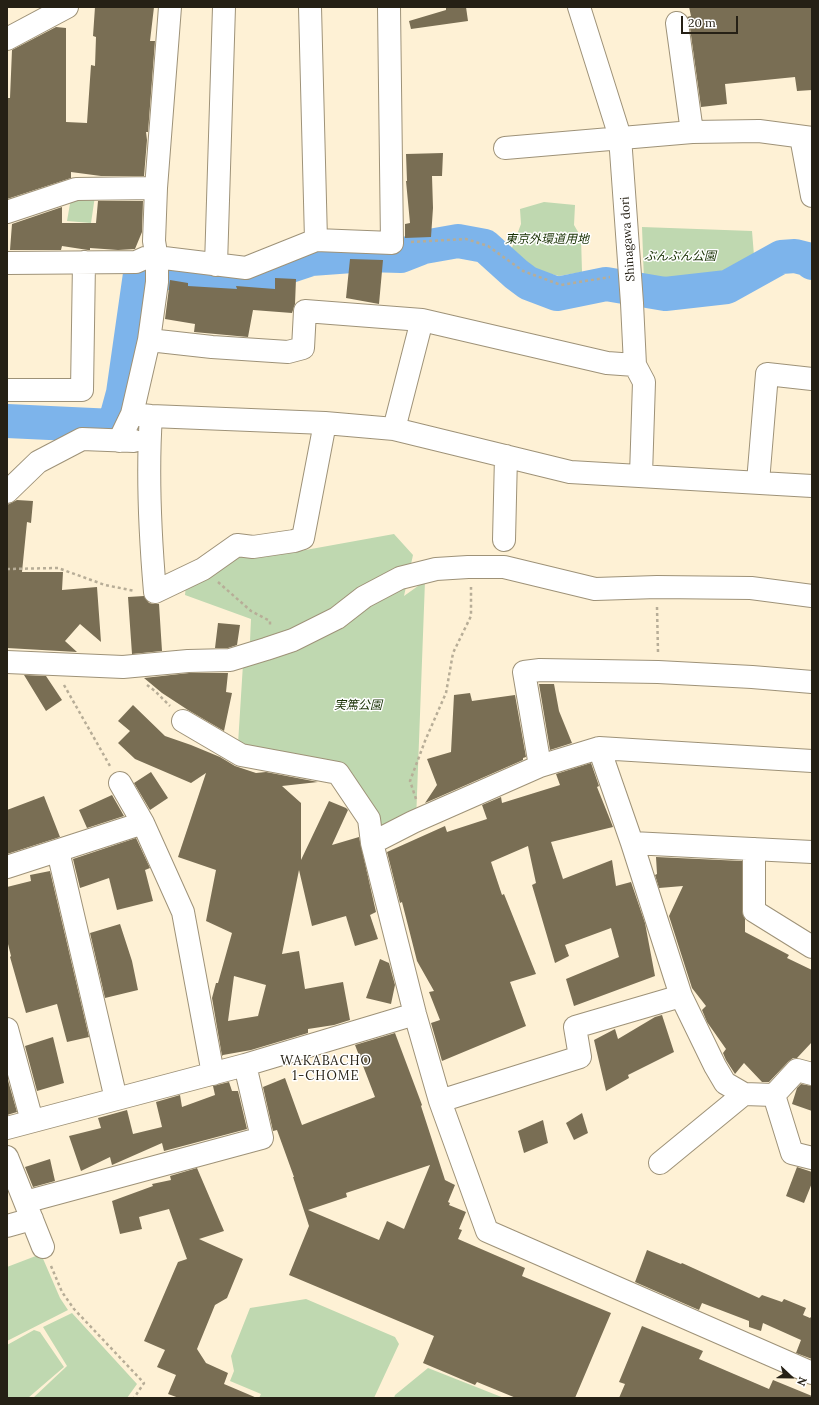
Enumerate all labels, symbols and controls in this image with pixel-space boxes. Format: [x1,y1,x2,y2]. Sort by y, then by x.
scale bar [683,8,740,34]
text: 20 m [688,15,716,30]
street label: Shinagawa dori [618,196,638,282]
park label: 東京外環道用地 [505,233,589,247]
park label: ぶんぶん公園 [644,250,716,264]
park label: 実篤公園 [334,699,382,713]
district label: WAKABACHO 1-CHOME [280,1053,372,1084]
north arrow [771,1357,811,1397]
text: N [794,1375,810,1388]

